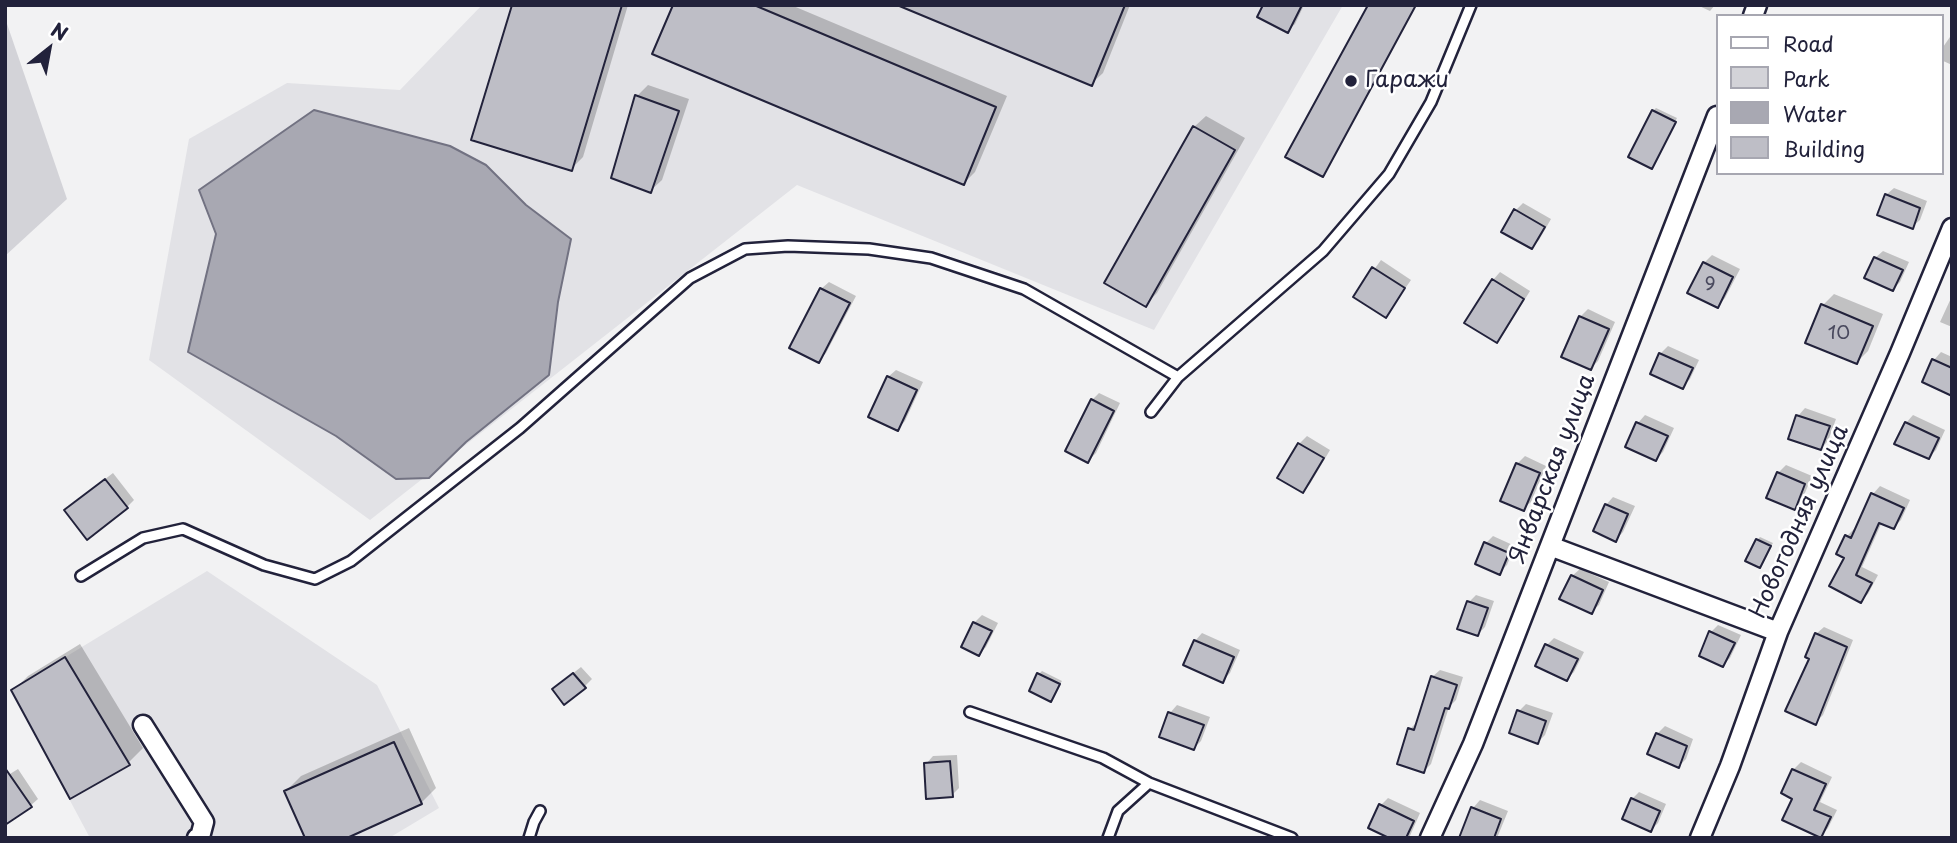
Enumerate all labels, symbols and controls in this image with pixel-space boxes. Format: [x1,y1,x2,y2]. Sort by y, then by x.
north arrow [14,14,84,84]
legend [1716,14,1943,175]
text: N [46,15,73,47]
text: Road [1783,27,1834,59]
text: Park [1783,62,1830,94]
place label: Гаражи [1365,67,1449,95]
marker: Гаражи [1343,73,1359,89]
text: Water [1783,97,1846,129]
text: Building [1783,132,1865,164]
house number: 9 [1704,274,1716,296]
house number: 10 [1828,323,1850,345]
street label: Январская улица [1504,371,1602,567]
street label: Новогодняя улица [1745,421,1855,623]

